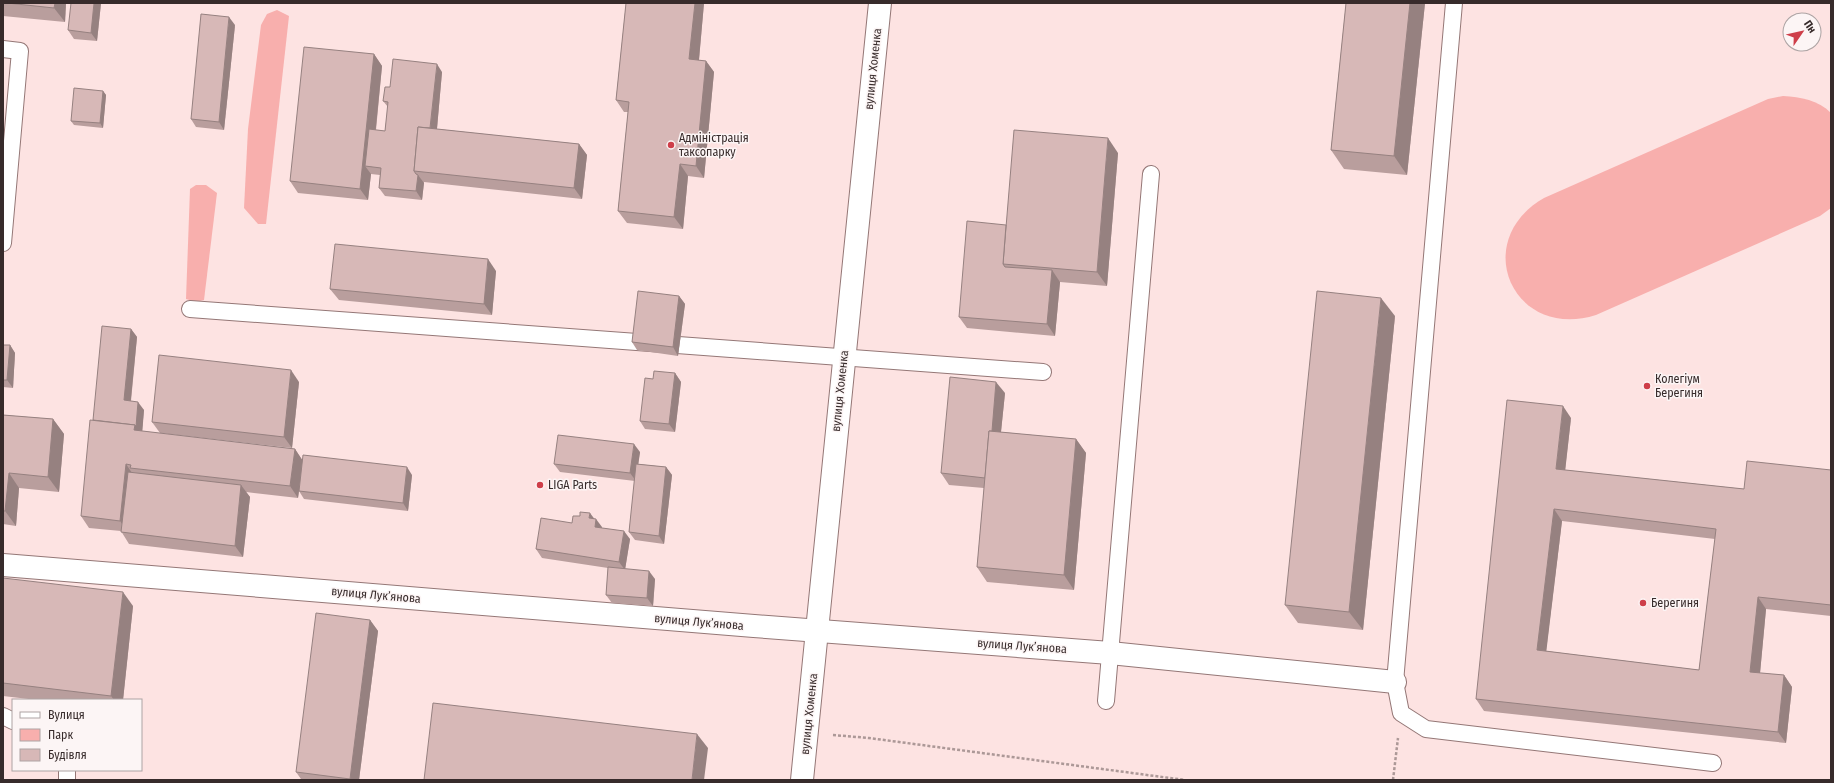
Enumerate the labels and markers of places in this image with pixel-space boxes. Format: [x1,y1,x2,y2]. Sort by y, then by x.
place label: Адміністрація таксопарку [679,131,749,159]
marker: Адміністрація таксопарку [666,140,676,150]
place label: Колегіум Берегиня [1655,372,1703,400]
marker: Колегіум Берегиня [1642,381,1652,391]
place label: LIGA Parts [548,478,597,492]
marker: LIGA Parts [535,480,545,490]
place label: Берегиня [1651,596,1699,610]
marker: Берегиня [1638,598,1648,608]

